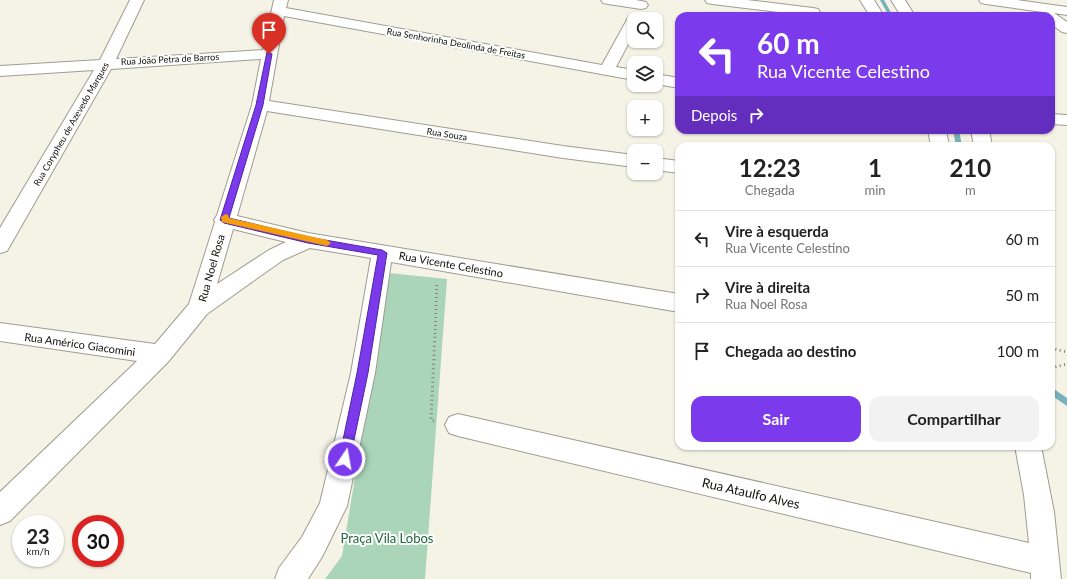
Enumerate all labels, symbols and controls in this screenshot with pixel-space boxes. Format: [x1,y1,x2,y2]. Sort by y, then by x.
map controls [627,12,663,180]
button: search [627,12,663,48]
pin [252,13,286,54]
icon: arrive [258,19,280,41]
street label: Rua Senhorinha Deolinda de Freitas [386,25,526,61]
text: 60 m [757,26,820,60]
icon: left [691,28,743,80]
street label: Rua João Petra de Barros [121,51,220,67]
button: layers [627,56,663,92]
street label: Rua Corypheu de Azevedo Marques [31,60,111,188]
text: Rua Vicente Celestino [757,60,930,82]
button: + [627,100,663,136]
icon: right [745,104,767,126]
text: Depois [691,106,737,124]
street label: Rua Souza [426,125,468,143]
button: − [627,144,663,180]
text: 12:23 [739,153,801,182]
text: 1 [868,153,882,182]
text: 210 [949,153,991,182]
text: Chegada [745,182,795,198]
text: min [865,182,886,198]
text: m [965,182,976,198]
text: Vire à esquerda [725,222,829,240]
icon: left [691,228,713,250]
text: 60 m [1005,230,1039,248]
street label: Rua Noel Rosa [195,233,227,303]
text: Rua Vicente Celestino [725,240,850,256]
street label: Rua Vicente Celestino [398,248,504,280]
text: Vire à direita [725,278,810,296]
icon: right [691,284,713,306]
text: 50 m [1005,286,1039,304]
text: Rua Noel Rosa [725,296,807,312]
street label: Rua Américo Giacomini [24,330,137,358]
icon: arrive [691,340,713,362]
text: Chegada ao destino [725,342,856,360]
text: 100 m [997,342,1039,360]
button: Sair [691,396,861,442]
button: Compartilhar [869,396,1039,442]
position arrow [324,438,366,480]
street label: Rua Ataulfo Alves [701,474,802,512]
speed limit sign: 30 [72,515,124,567]
text: 23 [26,524,50,548]
park label: Praça Vila Lobos [341,530,434,546]
text: km/h [26,545,50,557]

